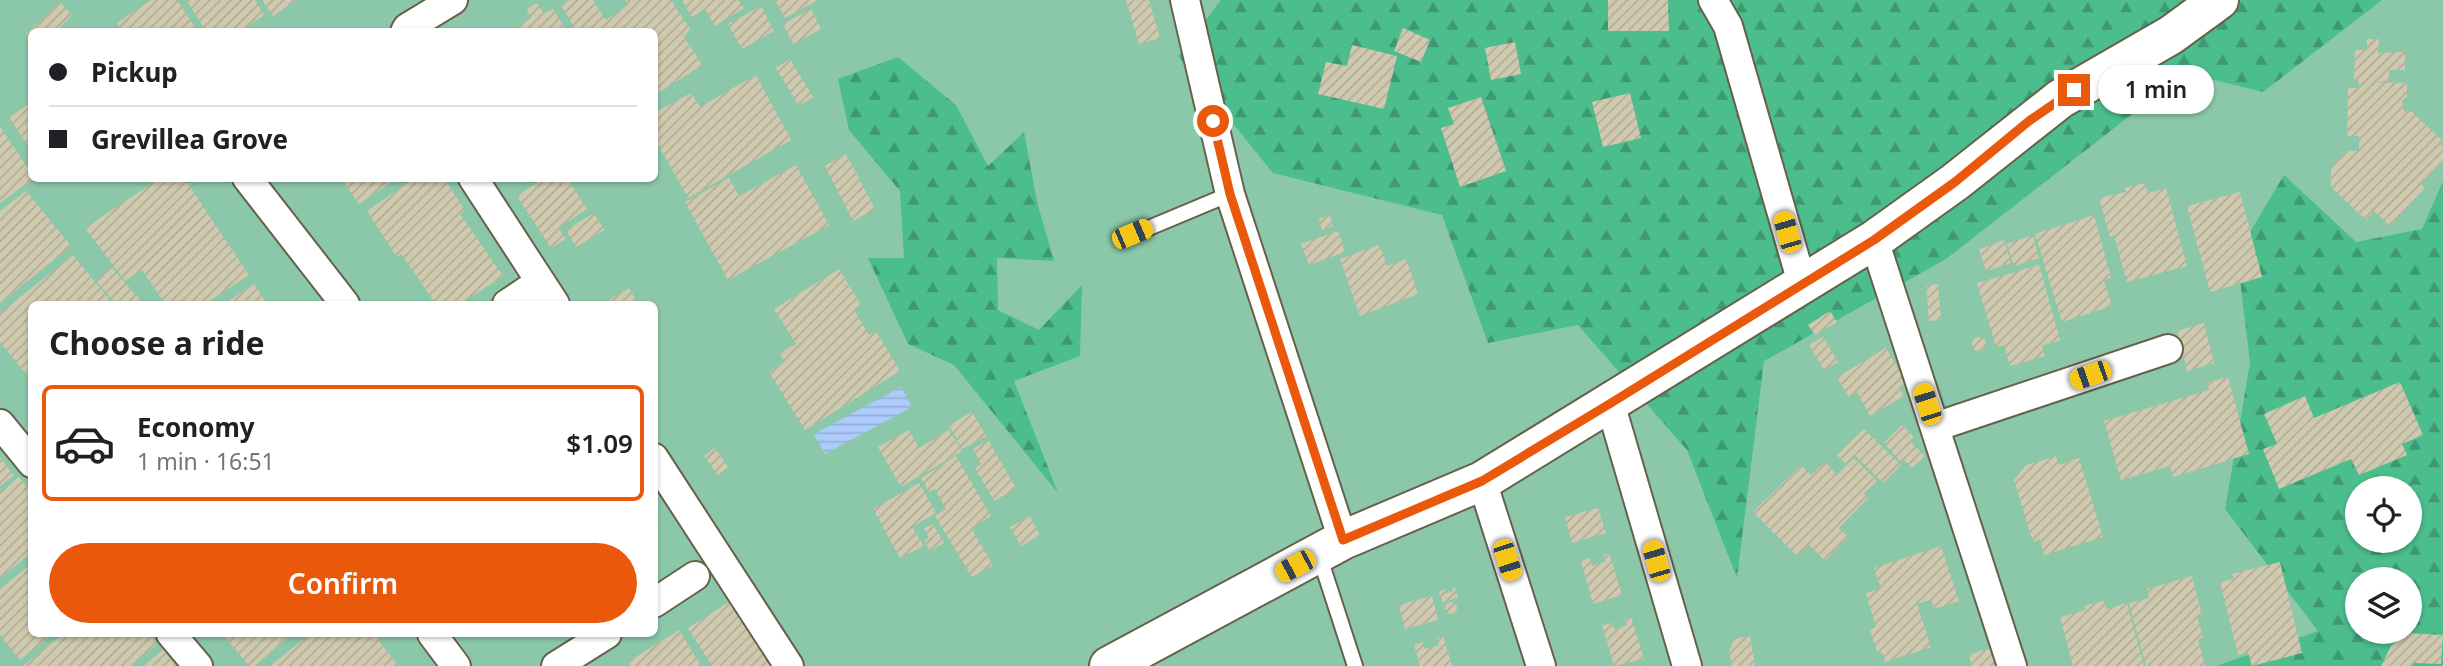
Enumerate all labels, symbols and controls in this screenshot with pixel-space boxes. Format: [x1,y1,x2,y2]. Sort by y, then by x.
text: Pickup [91,54,178,90]
callout: 1 min [2098,66,2214,114]
text: 1 min [2125,73,2187,105]
route end [2058,74,2090,106]
route start [1197,105,1229,137]
text: Grevillea Grove [91,121,288,157]
car [1772,209,1803,255]
car [1109,216,1156,252]
text: Choose a ride [49,321,265,364]
car [2067,358,2114,392]
car [1911,381,1944,427]
text: Economy [137,409,255,445]
icon: car [53,412,116,475]
text: $1.09 [566,425,633,461]
text: 1 min · 16:51 [137,445,275,477]
map controls [2345,476,2422,644]
button: locate [2345,476,2422,553]
car [1491,537,1524,583]
car [1641,538,1672,584]
button: Confirm [49,543,637,623]
car [1272,547,1319,585]
button: layers [2345,567,2422,644]

